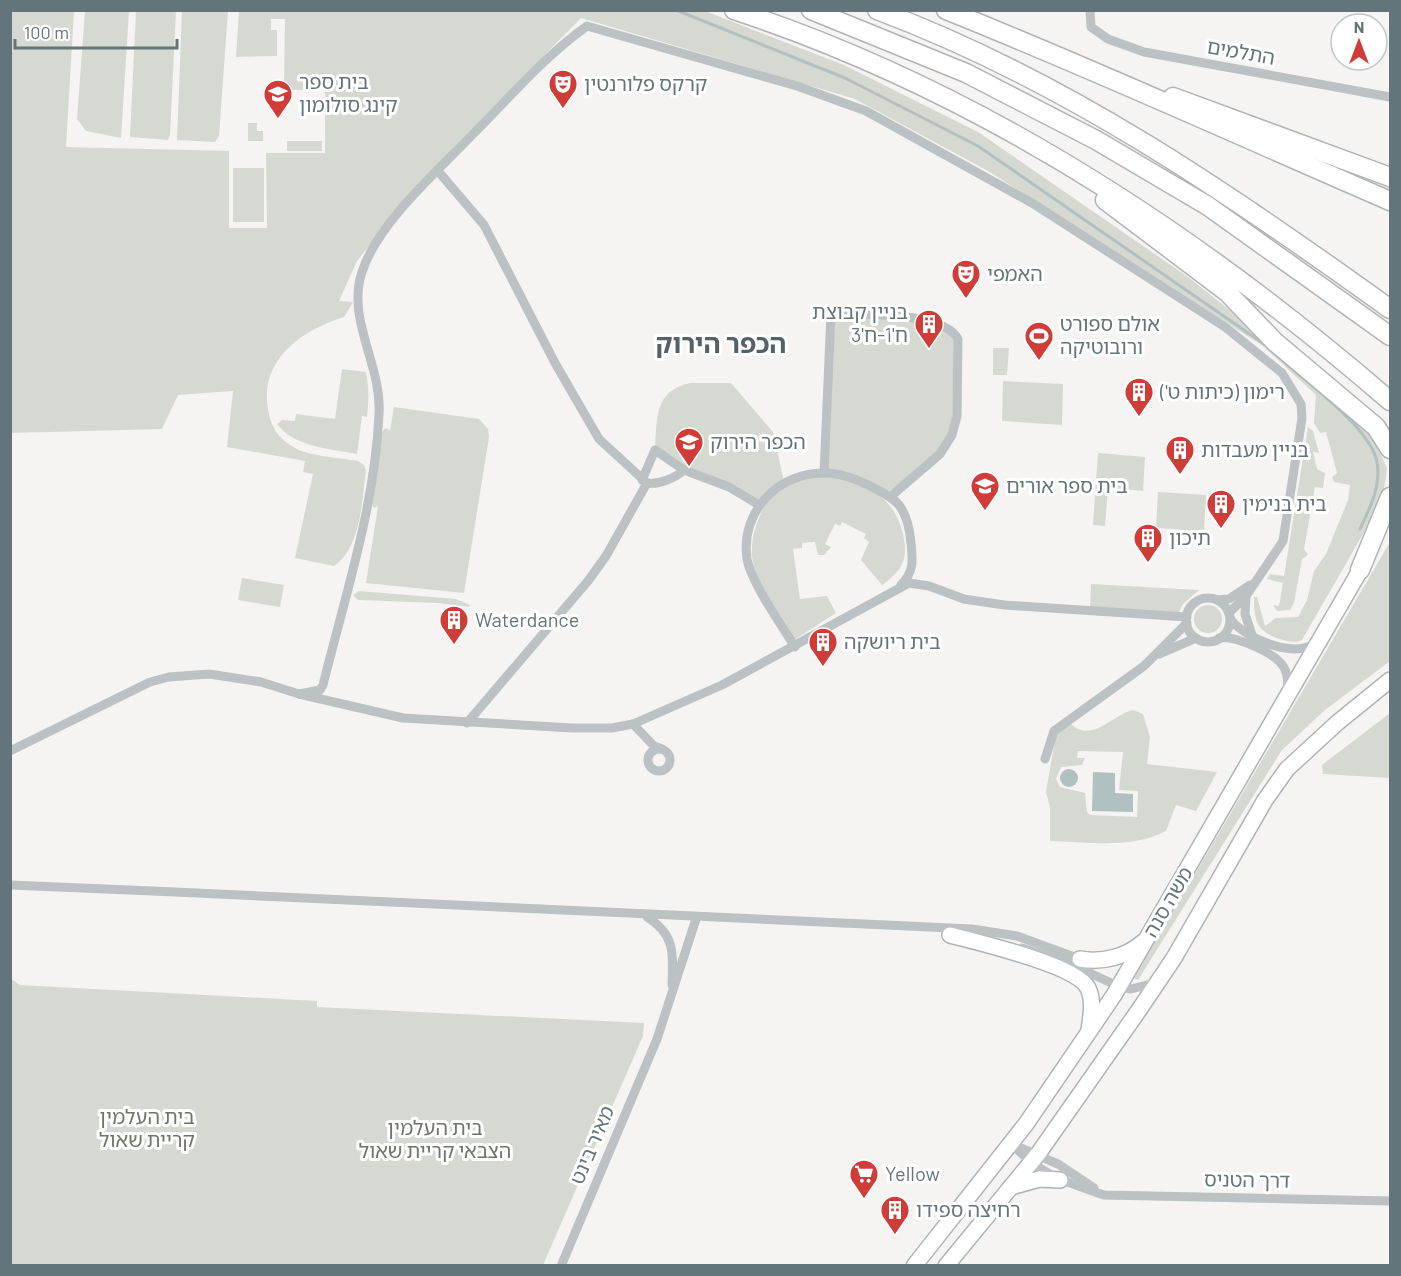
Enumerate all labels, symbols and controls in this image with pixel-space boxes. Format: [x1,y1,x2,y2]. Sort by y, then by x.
scale bar [15,12,177,50]
north arrow [1329,12,1389,72]
text: N [1354,17,1364,36]
text: 100 m [24,21,69,43]
street label: התלמים [1205,33,1277,69]
theatre icon: קרקס פלורנטין [547,68,579,110]
place label: בית ספר קינג סולומון [299,69,398,116]
place label: קרקס פלורנטין [584,71,707,95]
school or university icon: בית ספר קינג סולומון [262,78,294,120]
theatre icon: האמפי [950,258,982,300]
place label: האמפי [987,261,1043,285]
place label: בניין קבוצת ח'1-ח'3 [812,299,908,346]
building icon: בניין קבוצת ח'1-ח'3 [913,308,945,350]
place label: אולם ספורט ורובוטיקה [1060,311,1160,358]
sports icon: אולם ספורט ורובוטיקה [1023,320,1055,362]
district label: הכפר הירוק [656,327,786,358]
building icon: רימון (כיתות ט') [1123,376,1155,418]
place label: רימון (כיתות ט') [1159,379,1285,403]
school or university icon: הכפר הירוק [673,426,705,468]
place label: הכפר הירוק [710,429,806,453]
building icon: בניין מעבדות [1164,434,1196,476]
place label: בניין מעבדות [1201,437,1309,461]
school or university icon: בית ספר אורים [969,470,1001,512]
place label: בית ספר אורים [1006,473,1128,497]
building icon: בית בנימין [1205,488,1237,530]
place label: בית בנימין [1242,491,1327,515]
building icon: תיכון [1132,522,1164,564]
place label: תיכון [1169,525,1211,549]
building icon: Waterdance [438,604,470,646]
place label: Waterdance [475,607,579,631]
building icon: בית ריושקה [807,626,839,668]
place label: בית ריושקה [844,629,941,653]
street label: משה סנה [1137,862,1197,941]
street label: מאיר בינט [564,1102,618,1187]
park label: בית העלמין קריית שאול [99,1104,195,1151]
park label: בית העלמין הצבאי קריית שאול [359,1115,511,1162]
supermarket icon: Yellow [848,1158,880,1200]
place label: Yellow [885,1161,940,1185]
street label: דרך הטניס [1204,1166,1291,1192]
building icon: רחיצה ספידו [879,1194,911,1236]
place label: רחיצה ספידו [916,1197,1021,1221]

